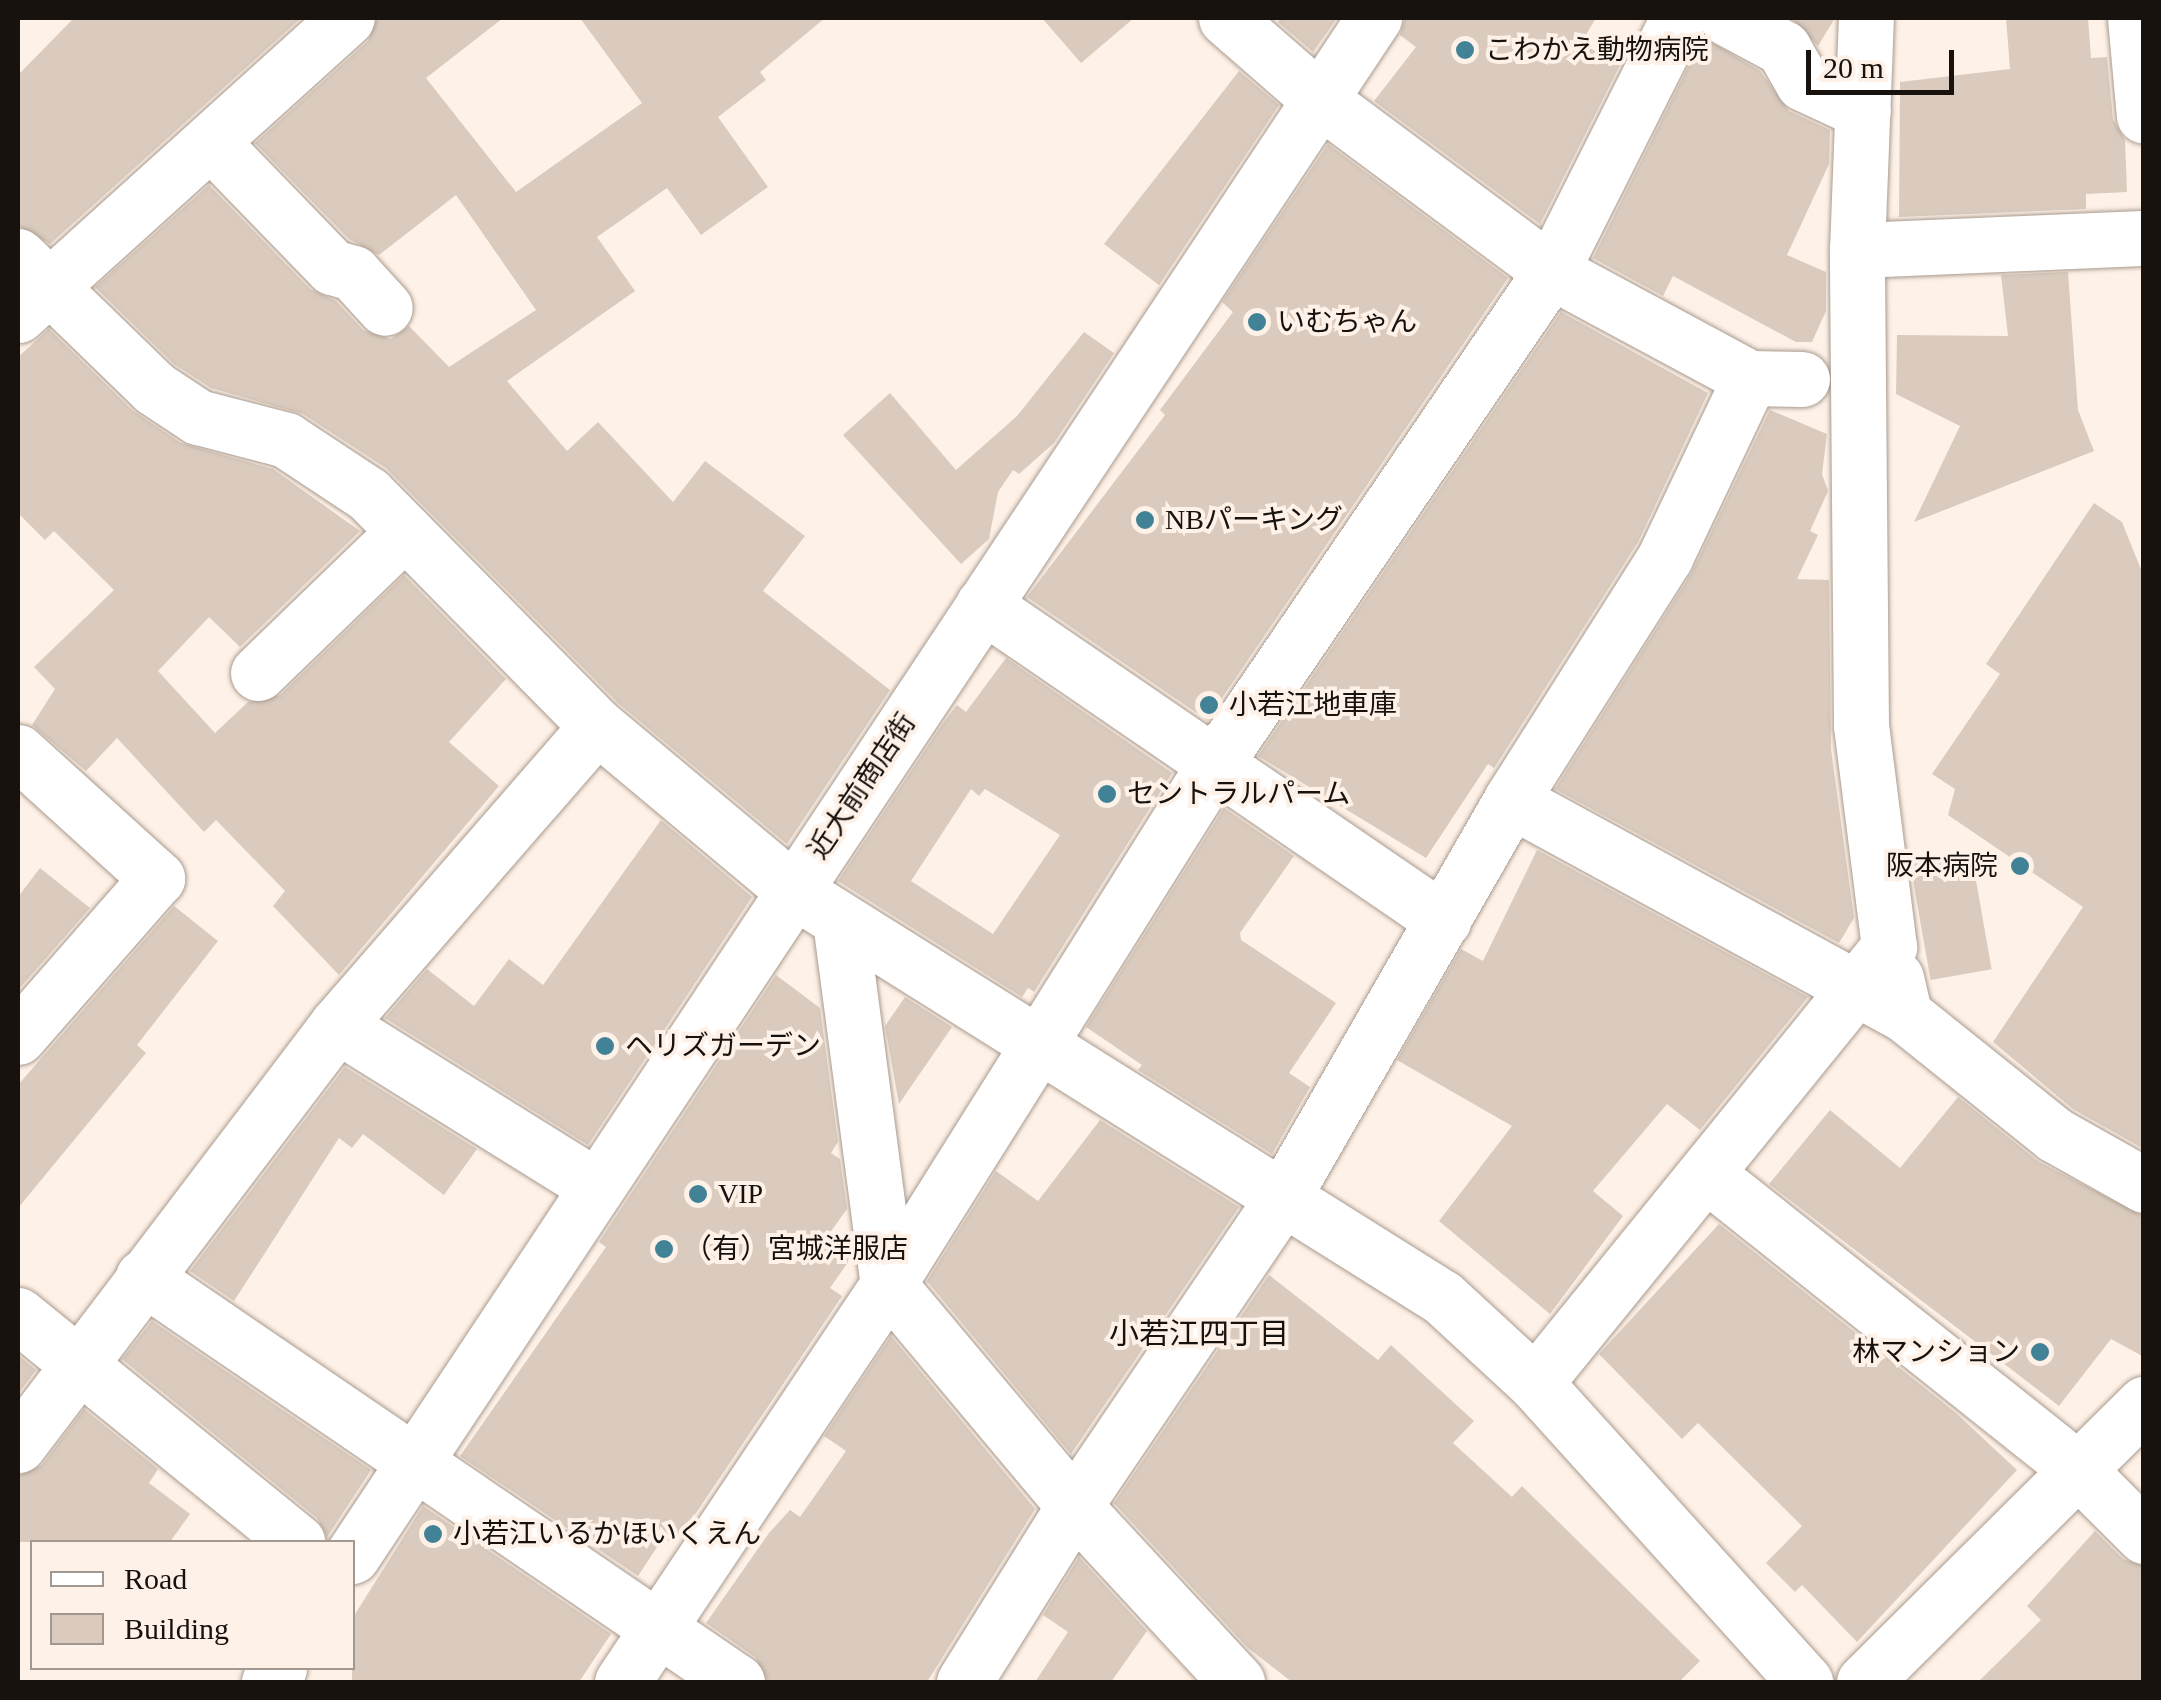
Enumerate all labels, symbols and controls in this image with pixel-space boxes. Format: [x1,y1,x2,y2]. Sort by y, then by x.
scale bar [1811,30,1958,92]
place label: こわかえ動物病院 [1485,33,1709,67]
marker: こわかえ動物病院 [1454,39,1476,61]
text: 20 m [1823,51,1884,84]
place label: いむちゃん [1277,305,1417,339]
marker: いむちゃん [1246,311,1268,333]
place label: NBパーキング [1165,503,1344,537]
marker: NBパーキング [1134,509,1156,531]
place label: 小若江地車庫 [1229,688,1397,722]
marker: 小若江地車庫 [1198,694,1220,716]
street label: 近大前商店街 [801,707,923,865]
place label: セントラルパーム [1127,777,1351,811]
marker: セントラルパーム [1096,783,1118,805]
place label: 阪本病院 [1886,849,1998,883]
marker: 阪本病院 [2007,853,2033,879]
place label: ヘリズガーデン [625,1029,821,1063]
marker: ヘリズガーデン [594,1035,616,1057]
place label: VIP [718,1177,763,1211]
marker: VIP [687,1183,709,1205]
place label: （有）宮城洋服店 [684,1232,908,1266]
marker: （有）宮城洋服店 [653,1238,675,1260]
district label: 小若江四丁目 [1109,1316,1289,1352]
place label: 林マンション [1852,1335,2020,1369]
marker: 林マンション [2029,1341,2051,1363]
place label: 小若江いるかほいくえん [453,1517,761,1551]
marker: 小若江いるかほいくえん [422,1523,444,1545]
legend [30,1540,355,1670]
text: Road [124,1562,187,1595]
text: Building [124,1612,229,1645]

